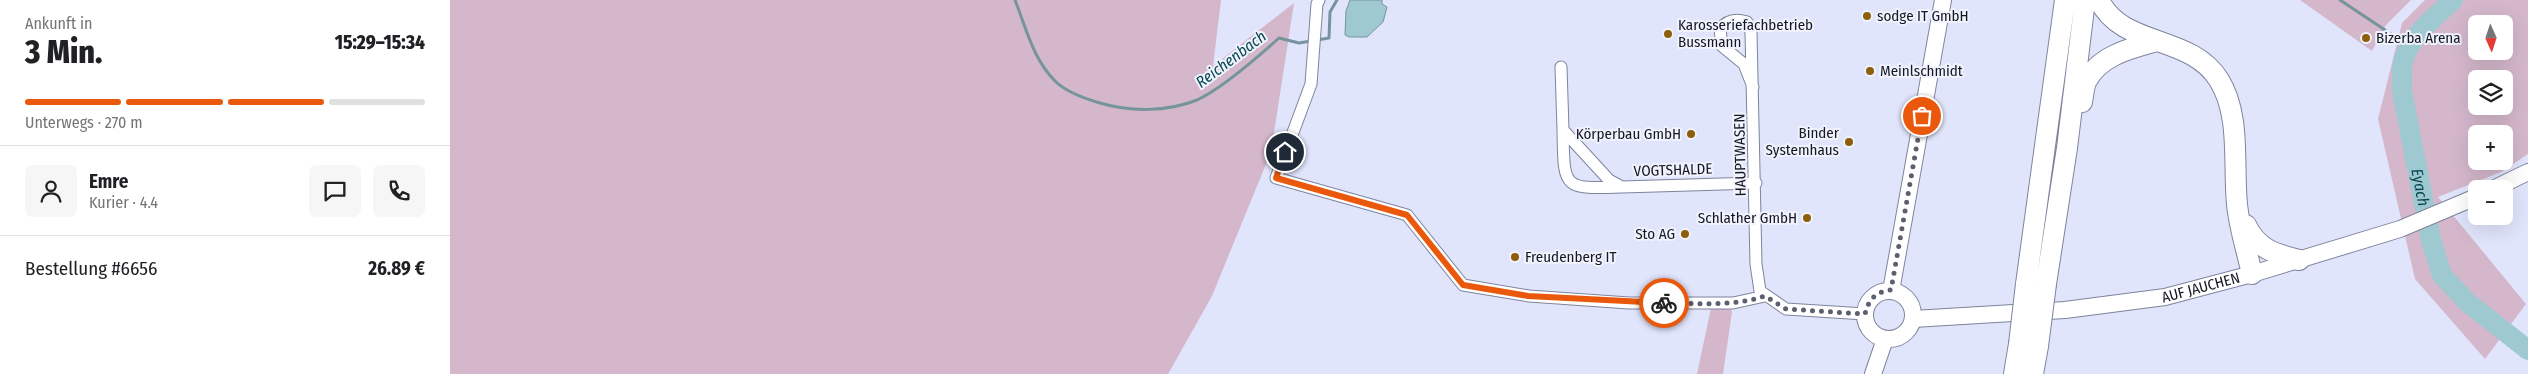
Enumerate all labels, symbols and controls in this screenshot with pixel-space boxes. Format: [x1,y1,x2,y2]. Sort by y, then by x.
place label: sodge IT GmbH [1877,7,1969,25]
marker: sodge IT GmbH [1861,10,1873,22]
text: Ankunft in [25,14,92,33]
north arrow [2468,15,2512,60]
map controls [2468,15,2513,225]
place label: Karosseriefachbetrieb Bussmann [1678,16,1813,51]
water label: Reichenbach [1192,26,1270,92]
marker: Karosseriefachbetrieb Bussmann [1662,28,1674,40]
place label: Bizerba Arena [2376,29,2461,47]
text: 15:29–15:34 [335,31,425,54]
marker: Bizerba Arena [2360,32,2372,44]
text: 3 Min. [25,33,102,71]
place label: Meinlschmidt [1880,62,1963,80]
marker: Meinlschmidt [1864,65,1876,77]
button: layers [2468,70,2513,115]
pin [1901,95,1943,137]
icon: bag [1908,102,1936,130]
text: Unterwegs · 270 m [25,113,143,132]
street label: HAUPTWASEN [1730,113,1750,197]
place label: Binder Systemhaus [1766,124,1840,159]
place label: Körperbau GmbH [1576,125,1681,143]
button: + [2468,125,2513,170]
marker: Körperbau GmbH [1685,128,1697,140]
pin [1264,131,1306,173]
marker: Binder Systemhaus [1843,136,1855,148]
icon: home [1271,138,1299,166]
street label: VOGTSHALDE [1633,160,1713,180]
button: person [25,165,77,217]
button: chat [309,165,361,217]
button: phone [373,165,425,217]
water label: Eyach [2408,167,2434,208]
text: Emre [89,170,128,193]
button: − [2468,180,2513,225]
text: Kurier · 4.4 [89,193,158,212]
place label: Schlather GmbH [1698,209,1797,227]
marker: Schlather GmbH [1801,212,1813,224]
place label: Sto AG [1635,225,1675,243]
marker: Sto AG [1679,228,1691,240]
place label: Freudenberg IT [1525,248,1616,266]
marker: Freudenberg IT [1509,251,1521,263]
text: Bestellung #6656 [25,257,157,280]
text: 26.89 € [368,257,425,280]
street label: AUF JAUCHEN [2160,269,2242,307]
courier [1639,278,1689,328]
icon: bike [1650,289,1678,317]

